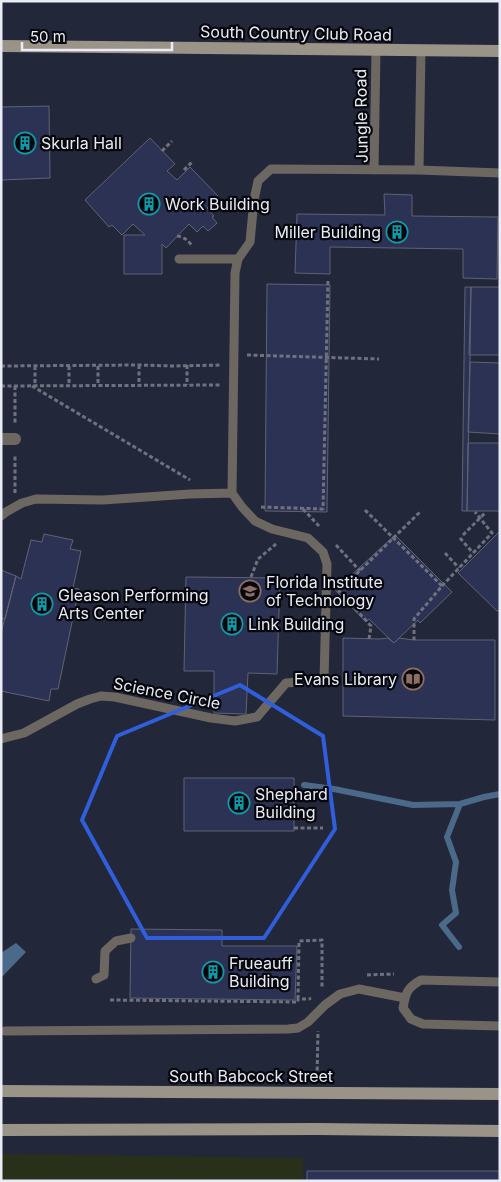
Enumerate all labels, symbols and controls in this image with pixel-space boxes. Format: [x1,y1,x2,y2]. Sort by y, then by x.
scale bar [22,20,172,52]
street label: South Country Club Road [200,21,392,45]
text: 50 m [30,27,66,46]
street label: Jungle Road [350,69,372,163]
building icon: Skurla Hall [13,131,37,155]
place label: Skurla Hall [41,133,122,153]
building icon: Work Building [137,192,161,216]
place label: Work Building [165,194,270,214]
building icon: Miller Building [385,220,409,244]
place label: Miller Building [274,222,381,242]
place label: Florida Institute of Technology [266,572,383,610]
school or university icon: Florida Institute of Technology [238,579,262,603]
place label: Gleason Performing Arts Center [58,585,208,623]
building icon: Gleason Performing Arts Center [30,592,54,616]
building icon: Link Building [220,612,244,636]
place label: Link Building [248,614,344,634]
library icon: Evans Library [401,667,425,691]
place label: Evans Library [294,669,397,689]
street label: Science Circle [112,673,222,713]
place label: Shephard Building [255,784,328,822]
building icon: Shephard Building [227,791,251,815]
place label: Frueauff Building [229,953,293,991]
building icon: Frueauff Building [201,960,225,984]
street label: South Babcock Street [169,1066,333,1086]

